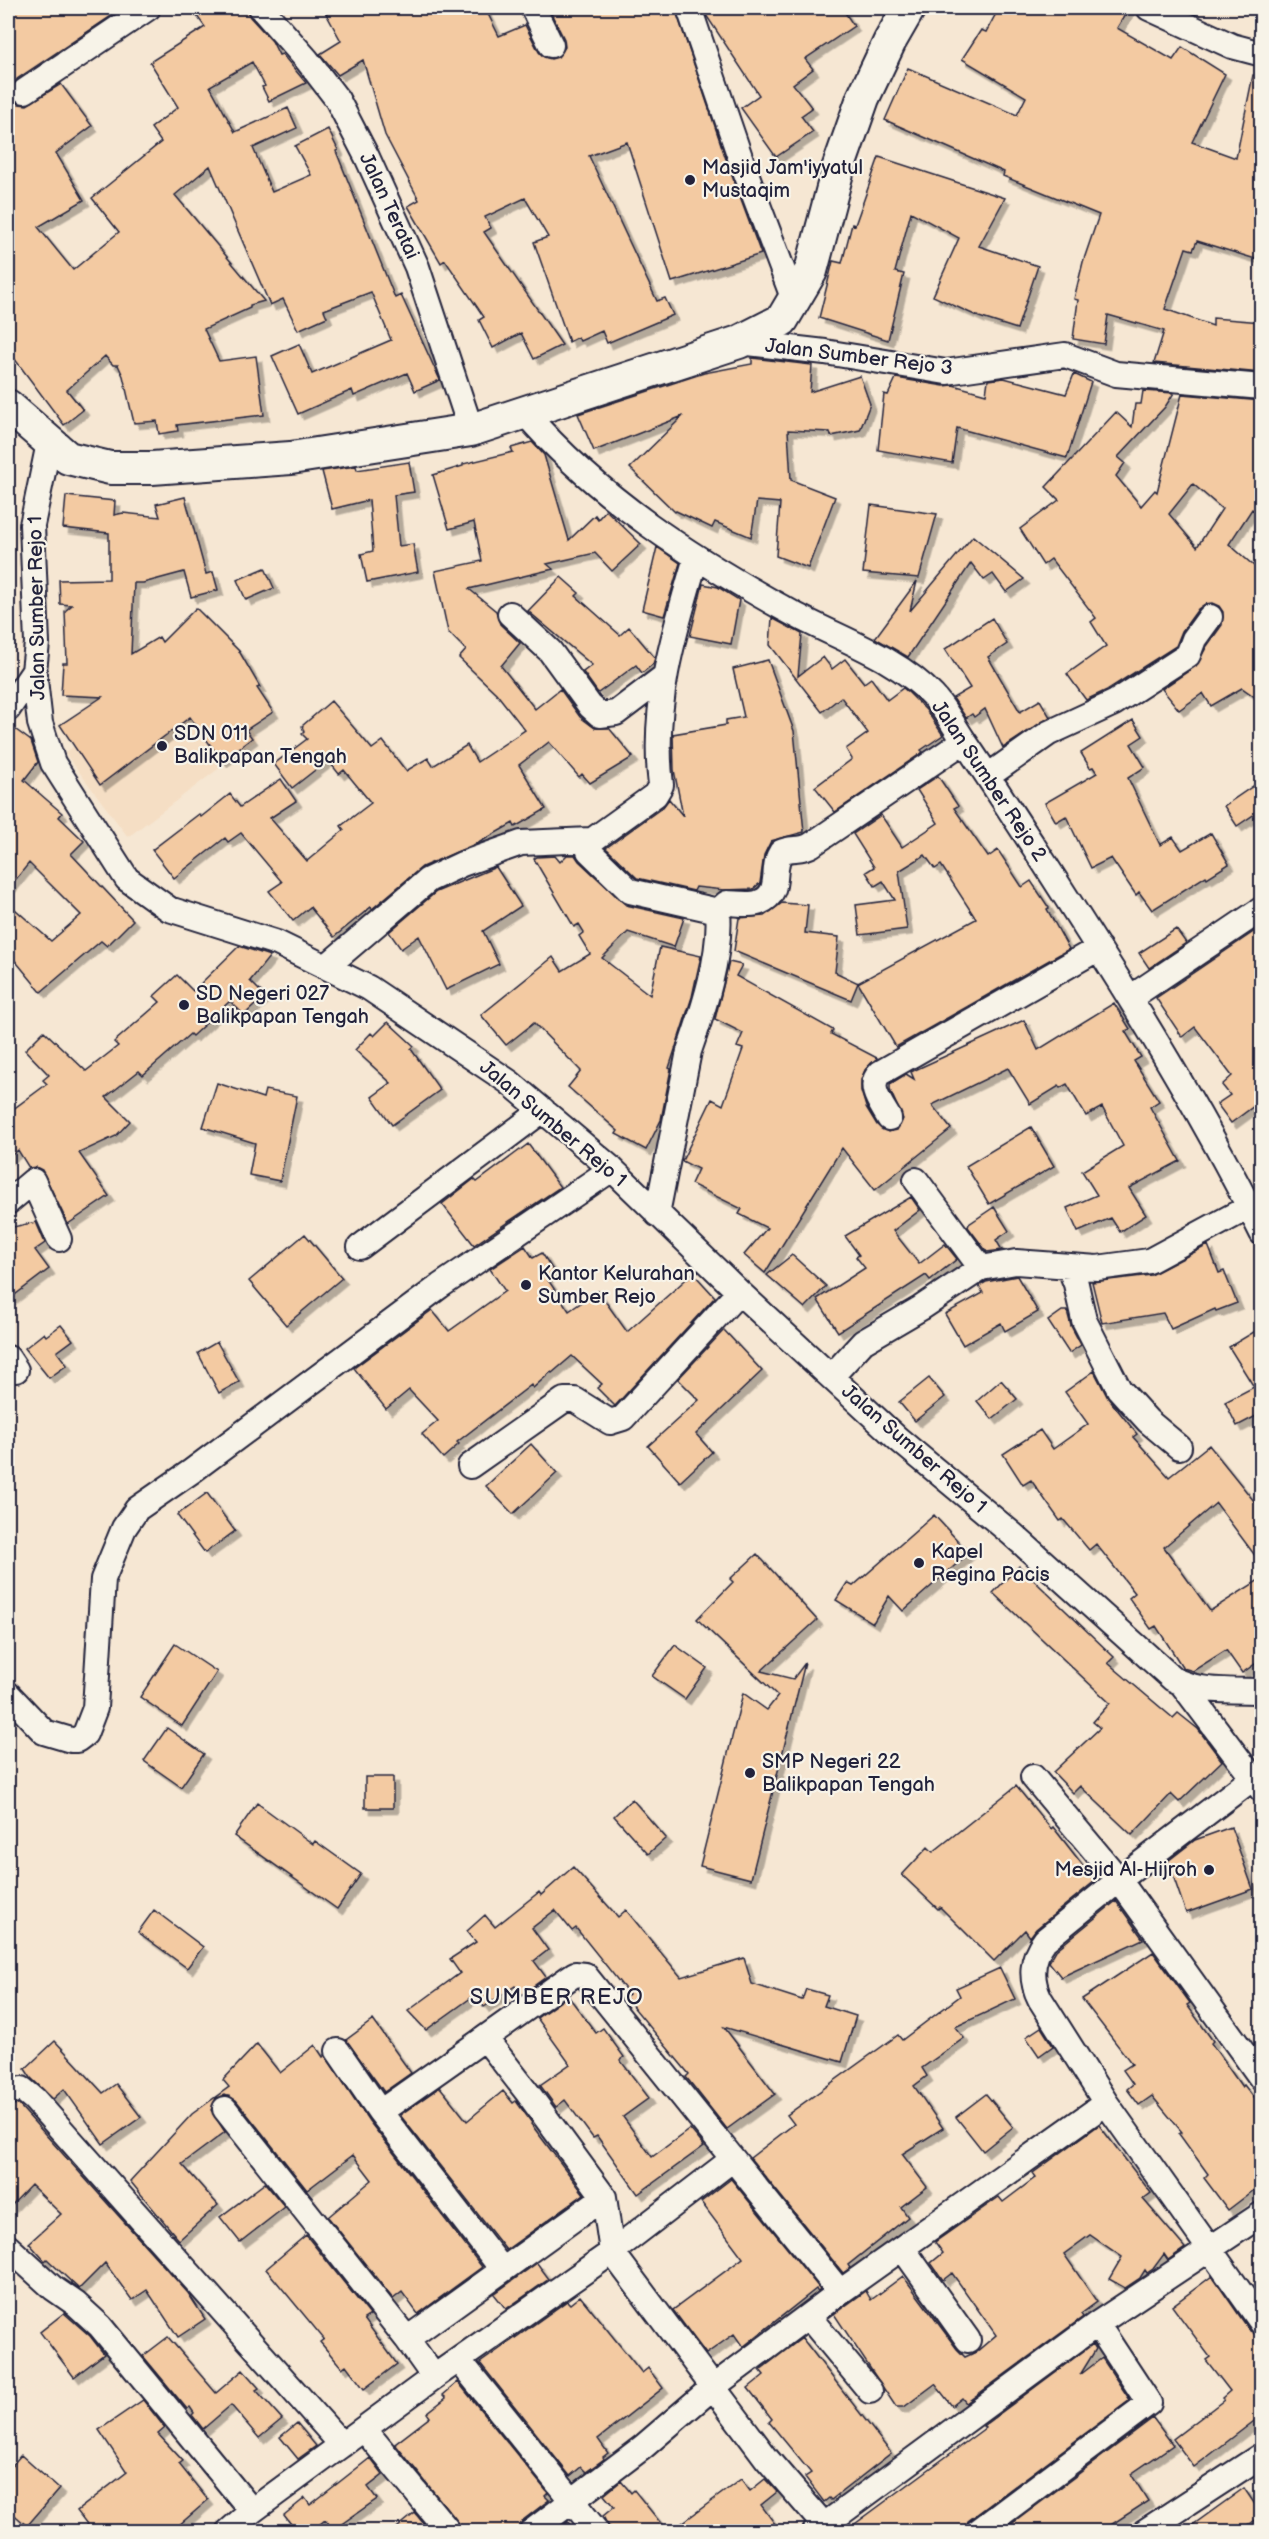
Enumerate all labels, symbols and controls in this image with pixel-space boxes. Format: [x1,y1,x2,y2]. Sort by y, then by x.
street label: Jalan Teratai [354,149,424,263]
place label: Masjid Jam'iyyatul Mustaqim [702,156,863,203]
marker: Masjid Jam'iyyatul Mustaqim [683,173,697,187]
street label: Jalan Sumber Rejo 3 [764,334,954,380]
street label: Jalan Sumber Rejo 1 [23,516,51,700]
street label: Jalan Sumber Rejo 2 [926,696,1052,866]
place label: SDN 011 Balikpapan Tengah [174,722,347,769]
marker: SDN 011 Balikpapan Tengah [155,739,169,753]
place label: SD Negeri 027 Balikpapan Tengah [196,982,369,1029]
marker: SD Negeri 027 Balikpapan Tengah [177,998,191,1012]
street label: Jalan Sumber Rejo 1 [475,1056,631,1192]
place label: Kantor Kelurahan Sumber Rejo [538,1262,695,1309]
marker: Kantor Kelurahan Sumber Rejo [519,1278,533,1292]
street label: Jalan Sumber Rejo 1 [837,1379,991,1519]
place label: Kapel Regina Pacis [931,1540,1050,1587]
marker: Kapel Regina Pacis [912,1556,926,1570]
place label: SMP Negeri 22 Balikpapan Tengah [762,1750,935,1797]
marker: SMP Negeri 22 Balikpapan Tengah [743,1766,757,1780]
place label: Mesjid Al-Hijroh [1054,1858,1197,1882]
marker: Mesjid Al-Hijroh [1202,1863,1216,1877]
district label: SUMBER REJO [470,1984,644,2011]

